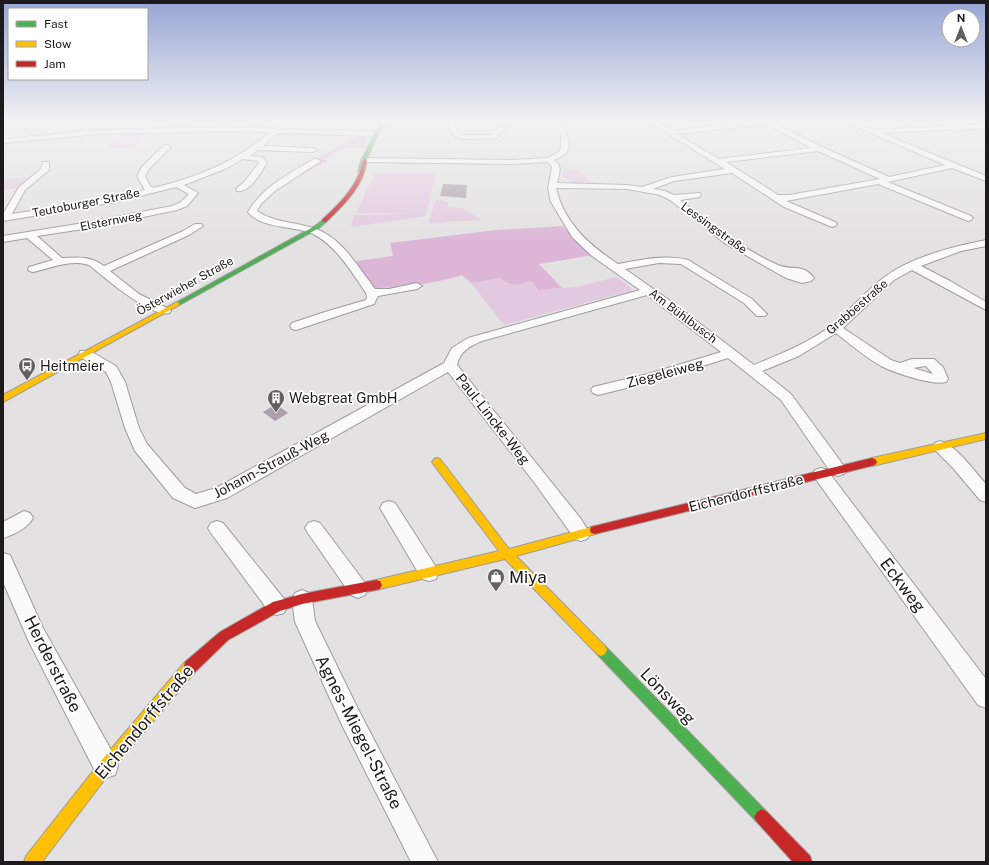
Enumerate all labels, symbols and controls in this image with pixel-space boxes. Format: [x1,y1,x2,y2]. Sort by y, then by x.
legend [8,8,148,80]
north arrow [941,8,981,48]
text: N [957,12,965,24]
text: Fast [44,17,69,31]
text: Slow [44,37,72,51]
text: Jam [44,57,66,71]
street label: Teutoburger Straße [31,186,141,220]
street label: Lessingstraße [678,199,750,257]
street label: Elsternweg [79,208,143,234]
street label: Österwieher Straße [134,253,236,318]
street label: Grabbestraße [824,276,891,337]
street label: Am Bühlbusch [646,286,720,346]
street label: Ziegeleiweg [625,355,706,391]
bus stop icon: Heitmeier [17,356,37,381]
place label: Heitmeier [40,358,104,374]
street label: Paul-Lincke-Weg [453,371,533,468]
building icon: Webgreat GmbH [266,388,286,413]
place label: Webgreat GmbH [289,390,398,406]
street label: Johann-Strauß-Weg [211,427,332,501]
street label: Eichendorffstraße [687,471,805,515]
street label: Eckweg [876,554,930,616]
shop icon: Miya [486,567,506,592]
place label: Miya [509,567,547,587]
street label: Herderstraße [20,612,86,716]
street label: Agnes-Miegel-Straße [311,652,407,812]
street label: Eichendorffstraße [90,661,198,783]
street label: Lönsweg [636,664,700,728]

